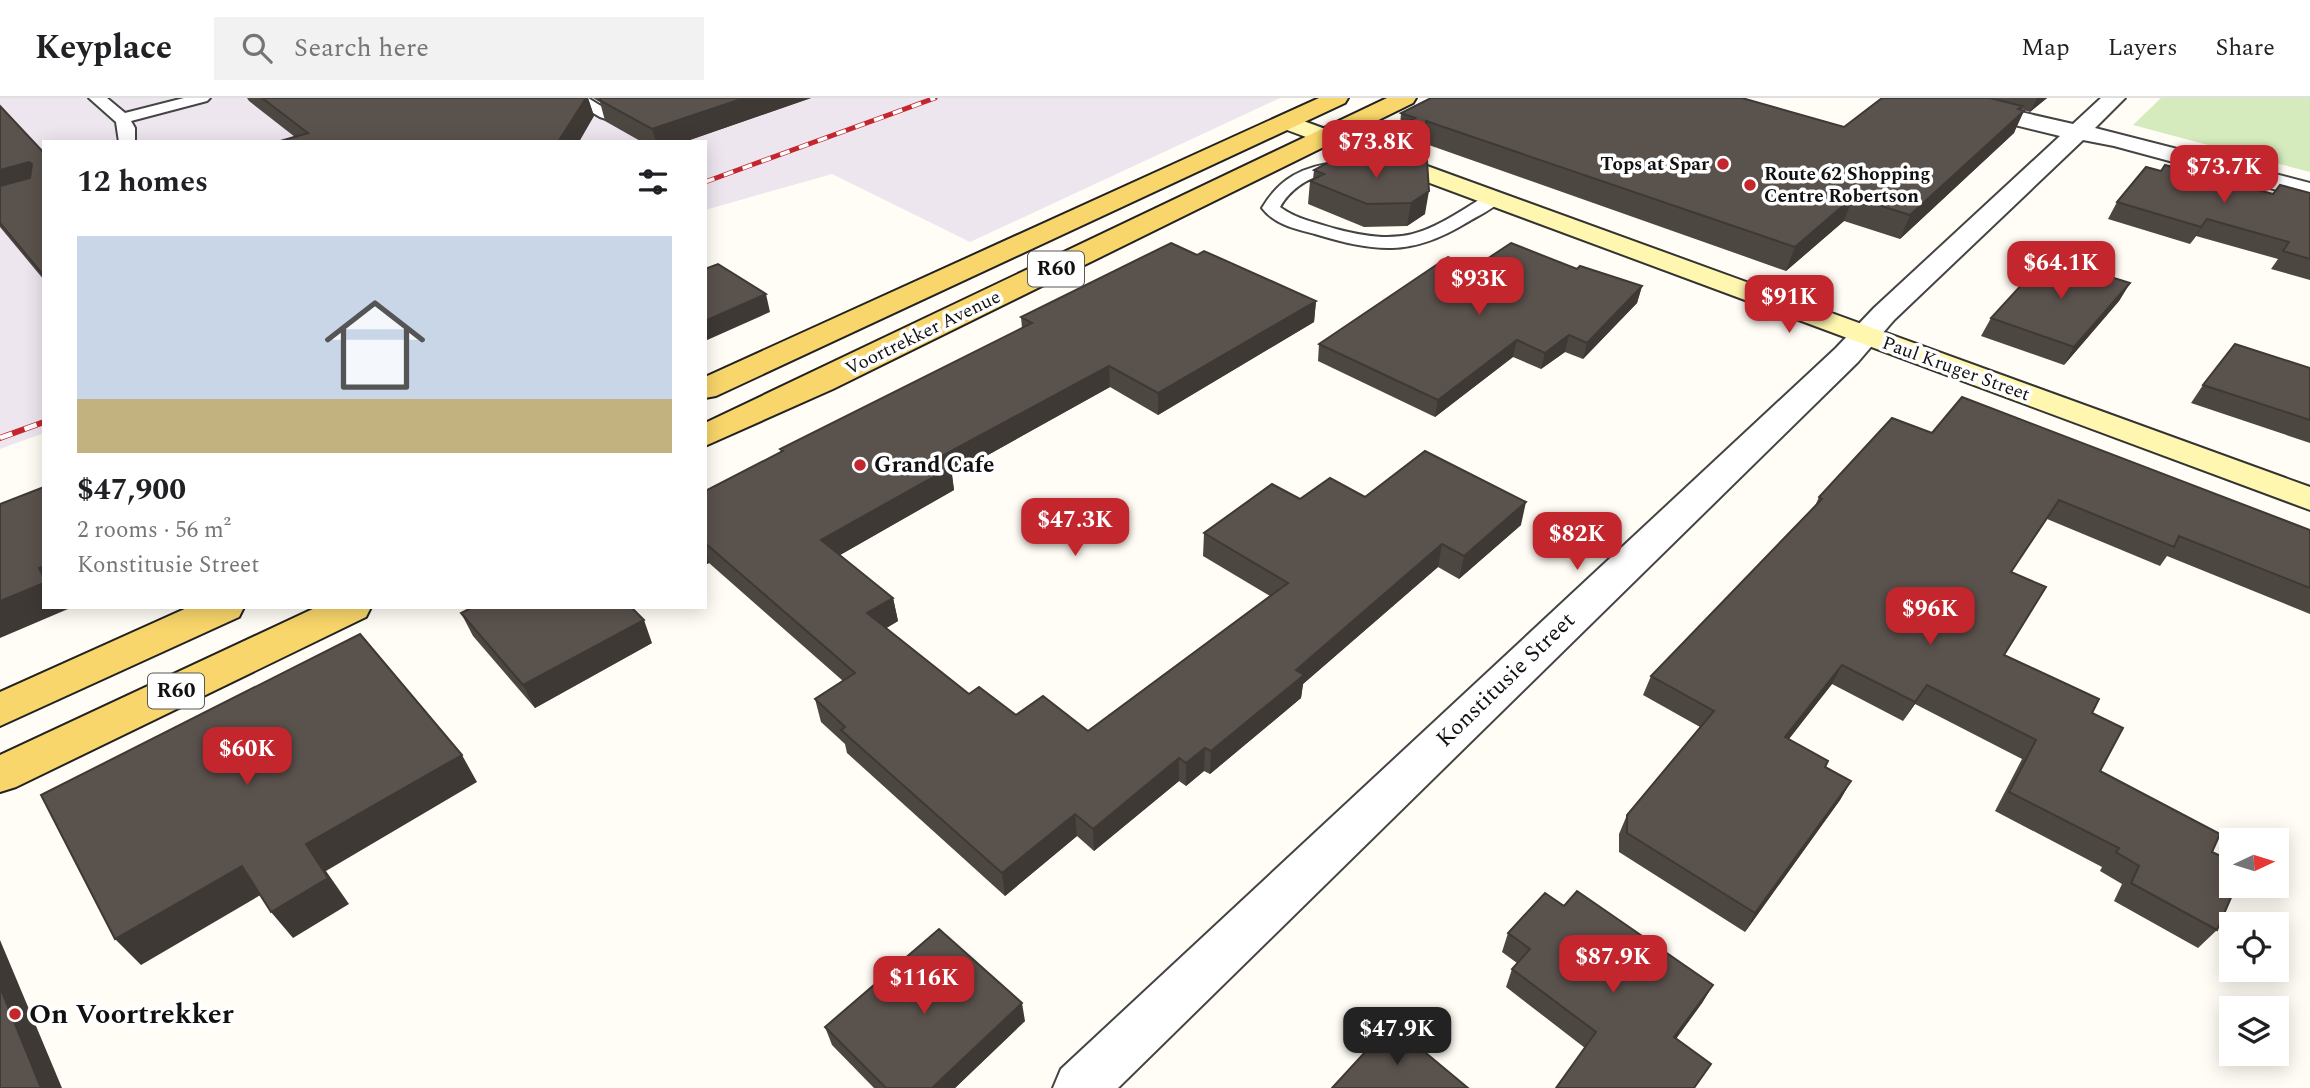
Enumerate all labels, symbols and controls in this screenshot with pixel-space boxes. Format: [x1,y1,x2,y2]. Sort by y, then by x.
search box [214,17,704,80]
text: Keyplace [35,23,172,73]
text: Search here [294,28,429,68]
icon: search [238,29,276,67]
text: Map [2021,30,2070,66]
text: Layers [2108,30,2178,66]
text: Share [2216,30,2275,66]
pin: $73.8K [1319,120,1433,180]
text: $73.8K [1338,125,1414,160]
pin: $73.7K [2167,146,2281,205]
place label: Tops at Spar [1600,150,1710,179]
text: $73.7K [2186,150,2262,185]
marker: Tops at Spar [1715,156,1731,172]
text: 12 homes [77,159,208,205]
place label: Route 62 Shopping Centre Robertson [1764,160,1930,211]
icon: filters [634,163,672,201]
marker: Route 62 Shopping Centre Robertson [1742,177,1758,193]
pin: $64.1K [2004,242,2118,301]
text: $64.1K [2023,246,2099,281]
road number: R60 [1028,252,1084,286]
pin: $93K [1438,258,1520,317]
text: $93K [1451,262,1507,297]
pin: $91K [1748,275,1830,335]
text: $91K [1761,280,1817,315]
icon: home [312,282,438,408]
street label: Voortrekker Avenue [840,283,1006,383]
street label: Paul Kruger Street [1878,329,2034,409]
place label: Grand Cafe [874,448,994,483]
marker: Grand Cafe [852,457,868,473]
text: $47,900 [77,467,186,513]
pin: $47.3K [1018,498,1132,558]
text: $47.3K [1037,503,1113,538]
pin: $82K [1536,512,1618,572]
text: 2 rooms · 56 m² [77,513,231,548]
text: $82K [1549,517,1605,552]
text: Konstitusie Street [77,548,259,583]
pin: $96K [1889,588,1971,647]
text: $96K [1902,592,1958,627]
street label: Konstitusie Street [1428,604,1584,756]
road number: R60 [148,674,204,708]
pin: $60K [206,728,288,787]
text: $60K [219,732,275,767]
north arrow [2219,828,2289,898]
map controls [2219,828,2289,1066]
button: locate [2219,912,2289,982]
pin: $87.9K [1556,936,1670,995]
text: $87.9K [1575,940,1651,975]
pin: $116K [875,956,973,1016]
text: $116K [889,961,959,996]
place label: On Voortrekker [29,993,234,1036]
button: layers [2219,996,2289,1066]
marker: On Voortrekker [7,1006,23,1022]
pin: $47.9K [1340,1007,1454,1067]
text: $47.9K [1359,1012,1435,1047]

